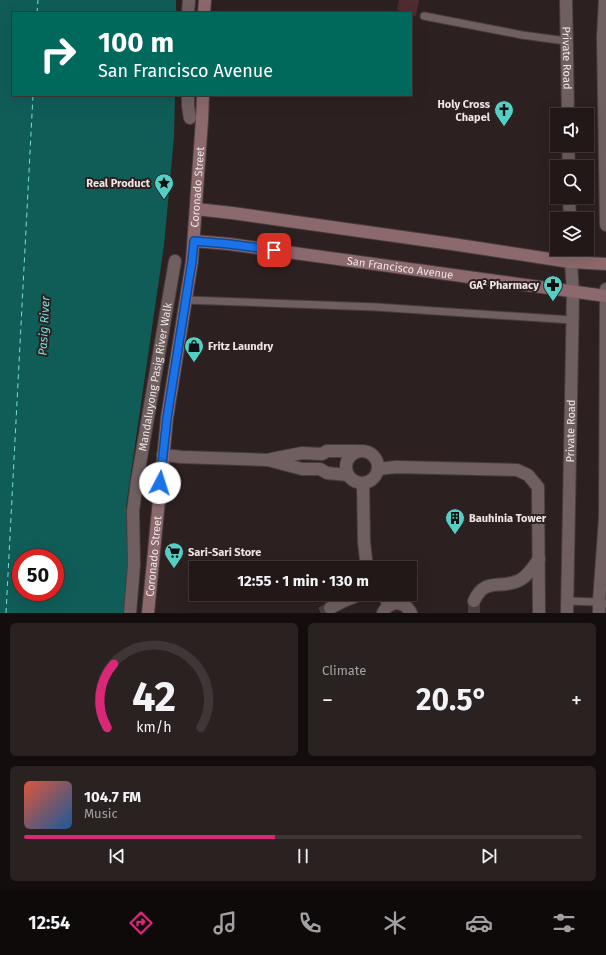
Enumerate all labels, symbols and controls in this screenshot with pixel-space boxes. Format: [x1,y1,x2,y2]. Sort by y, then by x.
text: 100 m [98,26,174,59]
street label: Private Road [560,26,574,90]
icon: right [32,28,84,80]
text: San Francisco Avenue [98,60,273,82]
place label: Holy Cross Chapel [438,98,491,124]
church icon: Holy Cross Chapel [493,99,515,127]
map controls [550,108,594,256]
button: sound [550,108,594,152]
street label: Coronado Street [188,146,207,228]
button: search [550,160,594,204]
place icon: Real Product [153,172,175,200]
place label: Real Product [86,177,151,190]
button: layers [550,212,594,256]
pin [257,233,291,267]
icon: arrive [263,239,285,261]
street label: San Francisco Avenue [346,254,454,281]
pharmacy icon: GA² Pharmacy [542,274,564,302]
place label: GA² Pharmacy [469,279,539,292]
water label: Pasig River [35,296,53,356]
street label: Mandaluyong Pasig River Walk [136,301,174,452]
shop icon: Fritz Laundry [183,335,205,363]
place label: Fritz Laundry [208,340,274,353]
street label: Private Road [563,399,577,463]
position arrow [139,462,181,504]
building icon: Bauhinia Tower [444,507,466,535]
place label: Bauhinia Tower [469,512,547,525]
street label: Coronado Street [143,515,164,597]
supermarket icon: Sari-Sari Store [163,541,185,569]
place label: Sari-Sari Store [188,546,261,559]
speed limit sign: 50 [12,549,64,601]
text: 12:55 · 1 min · 130 m [237,572,369,590]
text: Climate [322,663,366,678]
text: 42 [132,671,176,721]
text: 20.5° [416,682,488,718]
text: − [322,687,333,714]
text: + [571,687,582,714]
text: km/h [136,718,172,735]
text: 104.7 FM [84,788,141,806]
text: Music [84,806,118,821]
icon: previous [106,845,128,867]
icon: pause [292,845,314,867]
icon: next [478,845,500,867]
icon: directions [127,909,155,937]
icon: music [211,909,239,937]
icon: phone [296,909,324,937]
icon: climate [381,909,409,937]
icon: car [465,909,493,937]
icon: filters [550,909,578,937]
text: 12:54 [28,912,70,934]

